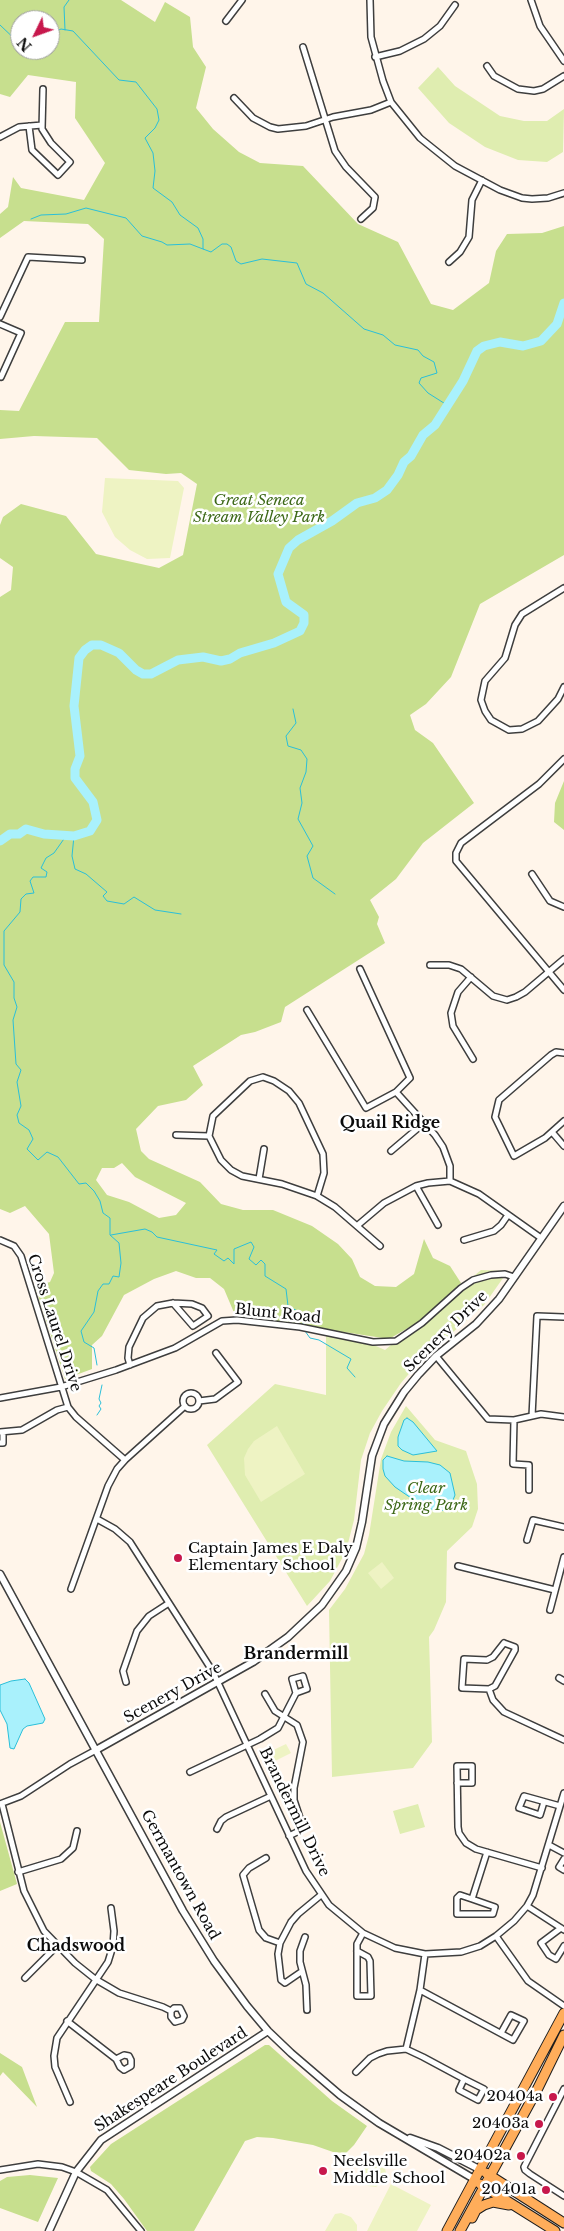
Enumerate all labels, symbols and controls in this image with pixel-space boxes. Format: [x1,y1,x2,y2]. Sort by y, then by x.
north arrow [10,10,60,60]
text: N [14,33,36,55]
park label: Great Seneca Stream Valley Park [193,492,325,527]
district label: Quail Ridge [340,1113,440,1133]
street label: Cross Laurel Drive [23,1252,85,1394]
street label: Scenery Drive [400,1288,492,1376]
street label: Blunt Road [234,1301,322,1327]
park label: Clear Spring Park [384,1480,468,1515]
place label: Captain James E Daly Elementary School [188,1540,353,1575]
marker: Captain James E Daly Elementary School [172,1552,184,1564]
district label: Brandermill [244,1644,348,1664]
street label: Scenery Drive [121,1659,225,1727]
street label: Brandermill Drive [255,1745,333,1879]
street label: Germantown Road [137,1807,223,1943]
district label: Chadswood [27,1936,125,1956]
street label: Shakespeare Boulevard [91,2024,251,2136]
place label: 20404a [486,2088,543,2106]
marker: 20404a [547,2091,559,2103]
place label: 20403a [472,2115,529,2133]
marker: 20403a [533,2118,545,2130]
place label: 20402a [454,2147,511,2165]
marker: 20402a [515,2150,527,2162]
place label: Neelsville Middle School [333,2153,445,2188]
marker: Neelsville Middle School [317,2165,329,2177]
place label: 20401a [482,2181,536,2199]
marker: 20401a [540,2184,552,2196]

